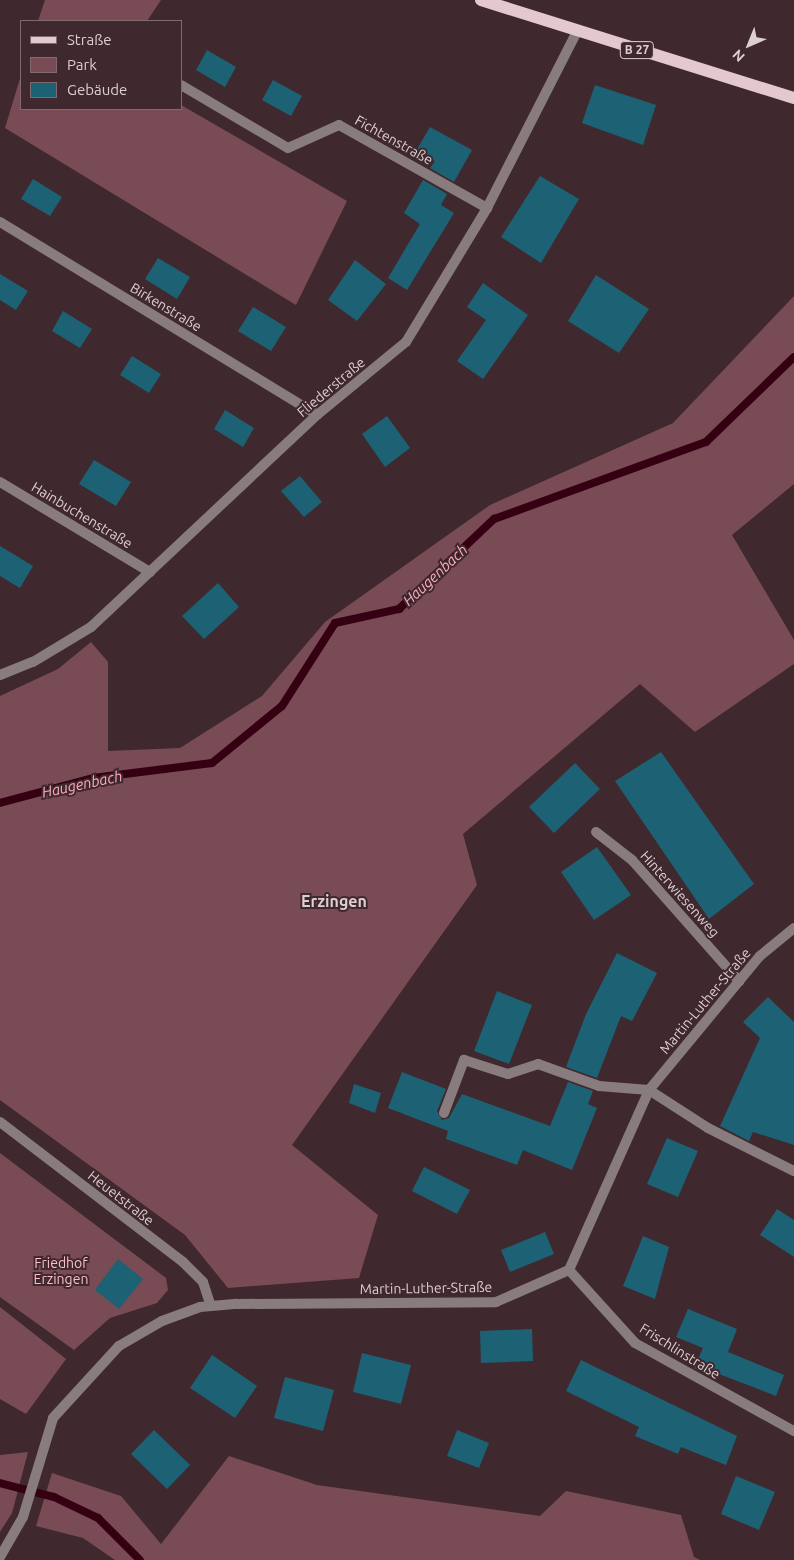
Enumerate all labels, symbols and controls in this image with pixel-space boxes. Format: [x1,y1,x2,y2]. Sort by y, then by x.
legend [20,20,182,110]
north arrow [724,20,774,70]
text: Straße [67,31,111,48]
road number: B 27 [620,40,654,60]
text: N [729,46,748,65]
text: Park [67,56,97,73]
text: Gebäude [67,81,127,98]
street label: Fichtenstraße [352,112,436,168]
street label: Birkenstraße [127,279,205,335]
street label: Fliederstraße [294,354,368,420]
street label: Hainbuchenstraße [28,478,136,552]
water label: Haugenbach [399,540,471,610]
water label: Haugenbach [40,767,124,801]
street label: Hinterwiesenweg [637,847,723,941]
district label: Erzingen [301,891,367,911]
street label: Martin-Luther-Straße [656,945,754,1057]
street label: Heuetstraße [85,1167,157,1229]
park label: Friedhof Erzingen [34,1255,88,1288]
street label: Martin-Luther-Straße [360,1278,492,1298]
street label: Frischlinstraße [637,1320,723,1382]

